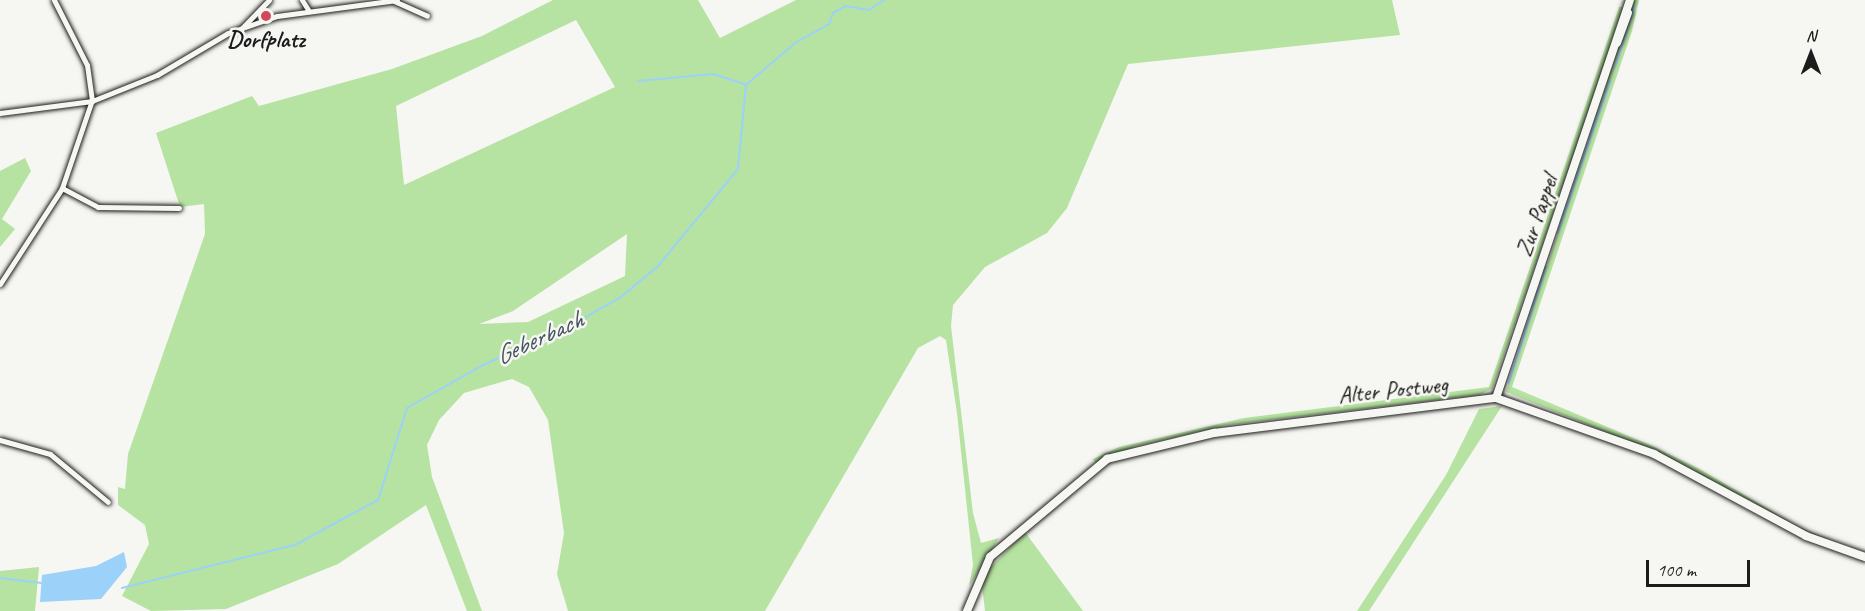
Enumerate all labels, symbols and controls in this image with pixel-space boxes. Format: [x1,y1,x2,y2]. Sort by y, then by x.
marker: Dorfplatz [259,9,273,23]
north arrow [1781,24,1841,84]
place label: Dorfplatz [227,26,305,54]
text: N [1806,26,1816,46]
street label: Zur Pappel [1509,171,1565,261]
water label: Geberbach [490,304,588,372]
street label: Alter Postweg [1337,370,1449,410]
scale bar [1649,548,1752,586]
text: 100 m [1657,559,1696,581]

